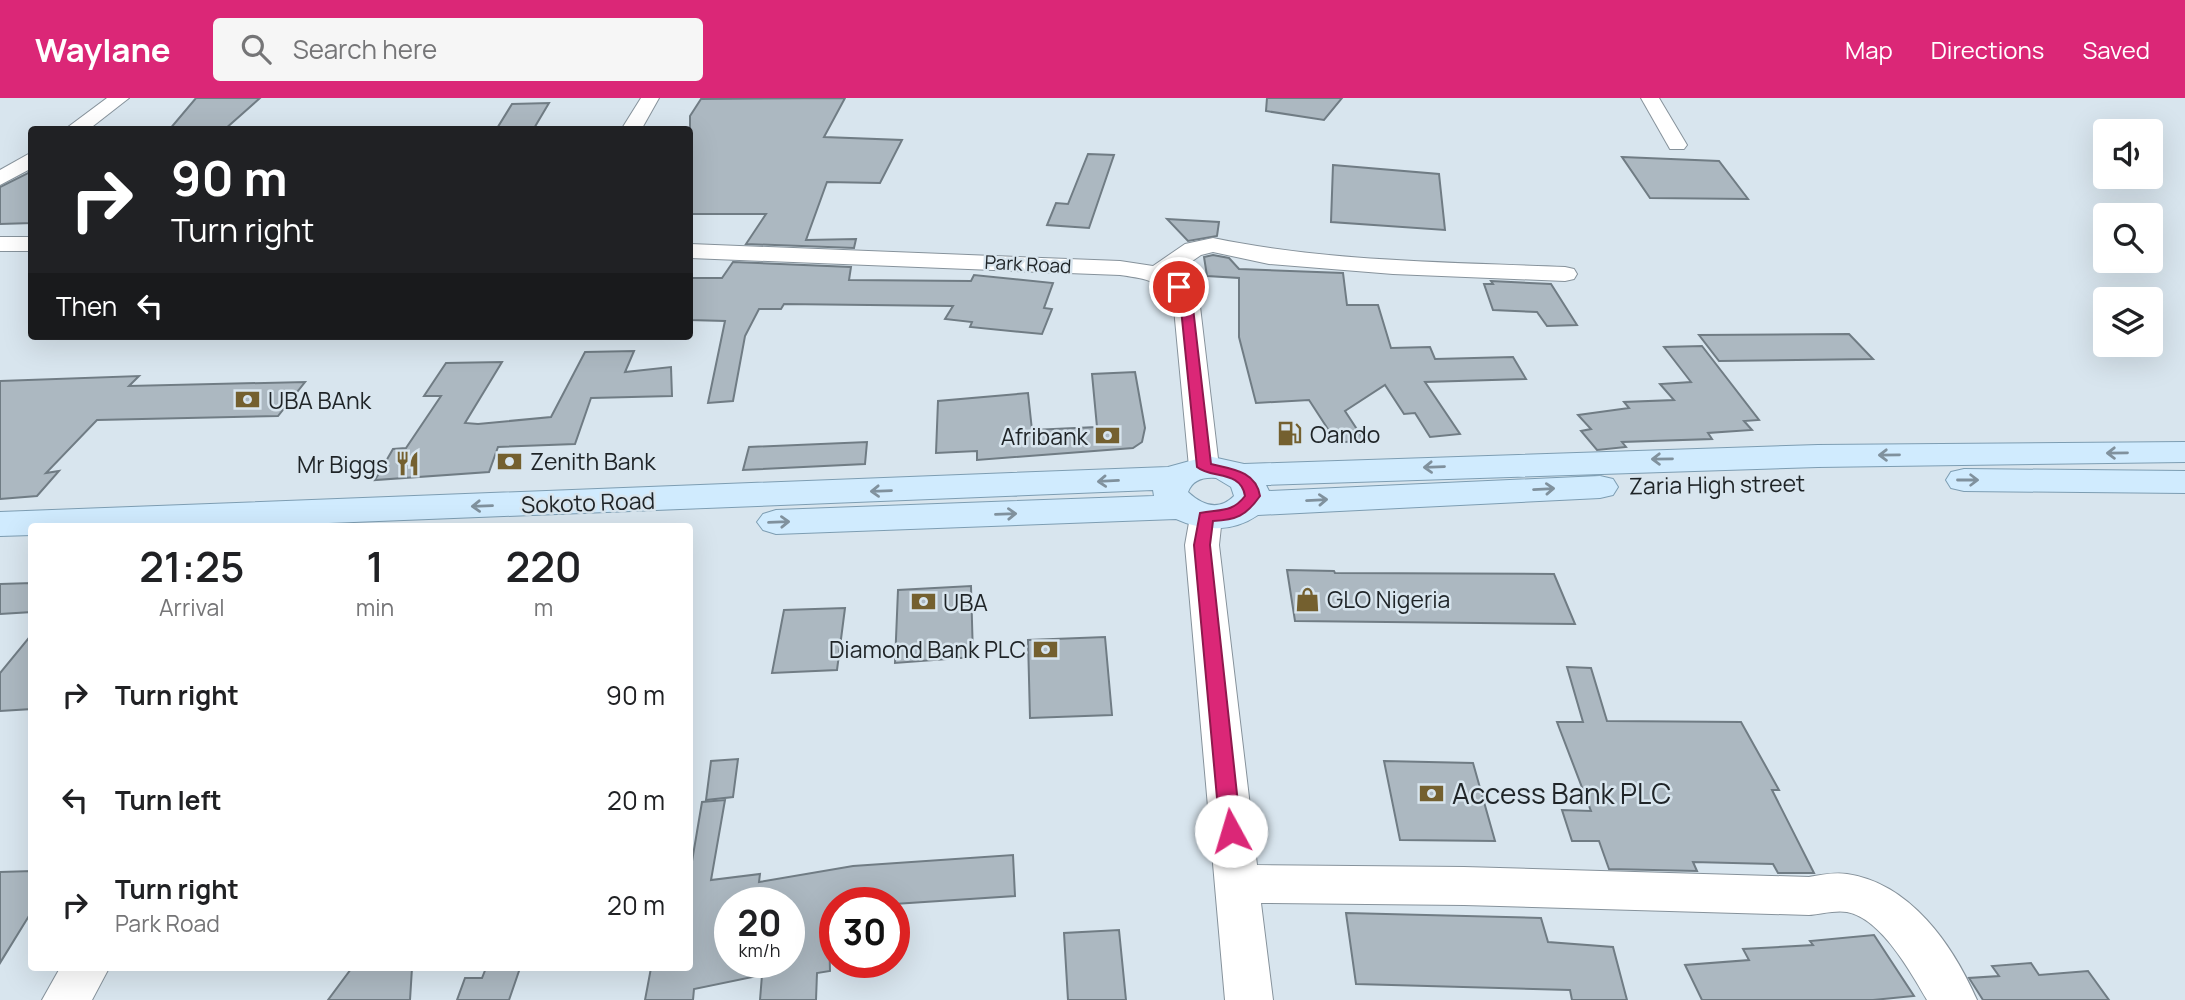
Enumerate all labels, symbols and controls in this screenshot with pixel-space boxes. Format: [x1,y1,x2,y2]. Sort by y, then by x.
search box [213,18,703,81]
text: Waylane [35,27,171,72]
icon: search [237,30,275,68]
text: Search here [293,31,437,67]
text: Map [1845,33,1893,66]
text: Directions [1931,33,2044,66]
text: Saved [2082,33,2150,66]
map controls [2093,119,2163,357]
button: sound [2093,119,2163,189]
text: 90 m [171,144,288,211]
icon: right [56,154,147,245]
button: search [2093,203,2163,273]
text: Turn right [171,208,314,252]
street label: Park Road [984,249,1072,279]
pin [1149,257,1209,317]
icon: arrive [1160,268,1198,306]
icon: left [131,287,169,325]
button: layers [2093,287,2163,357]
text: Then [56,288,117,324]
place label: UBA BAnk [268,384,372,416]
bank icon: UBA BAnk [234,386,262,414]
place label: Oando [1310,418,1380,450]
place label: Afribank [1001,420,1089,452]
fuel station icon: Oando [1276,420,1304,448]
bank icon: Afribank [1094,422,1122,450]
place label: Zenith Bank [530,445,656,477]
one-way arrow [2106,446,2129,459]
bank icon: Zenith Bank [496,447,524,475]
place label: Mr Biggs [297,448,388,480]
one-way arrow [1878,448,1901,462]
restaurant icon: Mr Biggs [394,450,422,478]
one-way arrow [1651,453,1674,466]
one-way arrow [1423,460,1446,473]
street label: Zaria High street [1629,466,1805,502]
one-way arrow [1956,473,1979,487]
one-way arrow [1097,475,1120,488]
one-way arrow [1532,483,1555,496]
street label: Sokoto Road [520,484,656,520]
one-way arrow [870,484,893,498]
one-way arrow [1305,494,1328,507]
one-way arrow [471,499,494,512]
one-way arrow [994,507,1017,520]
one-way arrow [767,515,790,528]
text: 21:25 [139,537,245,595]
text: 1 [366,537,384,595]
text: 220 [505,537,582,595]
place label: GLO Nigeria [1327,583,1450,615]
shop icon: GLO Nigeria [1293,585,1321,613]
place label: UBA [943,586,988,618]
bank icon: UBA [909,588,937,616]
text: Arrival [159,591,225,623]
text: min [356,591,394,623]
text: m [534,591,553,623]
place label: Diamond Bank PLC [829,633,1026,665]
bank icon: Diamond Bank PLC [1032,635,1060,663]
icon: right [56,676,94,714]
text: Turn right [115,677,239,713]
text: 90 m [606,677,665,713]
place label: Access Bank PLC [1452,774,1671,812]
bank icon: Access Bank PLC [1418,779,1446,807]
icon: left [56,781,94,819]
text: Turn left [115,782,222,818]
text: 20 m [607,782,665,818]
position arrow [1194,794,1268,868]
text: Turn right [115,871,239,907]
icon: right [56,886,94,924]
text: 20 m [607,887,665,923]
speed limit sign: 30 [819,887,910,978]
text: 20 [738,899,781,947]
text: Park Road [115,907,220,939]
text: km/h [739,938,780,962]

